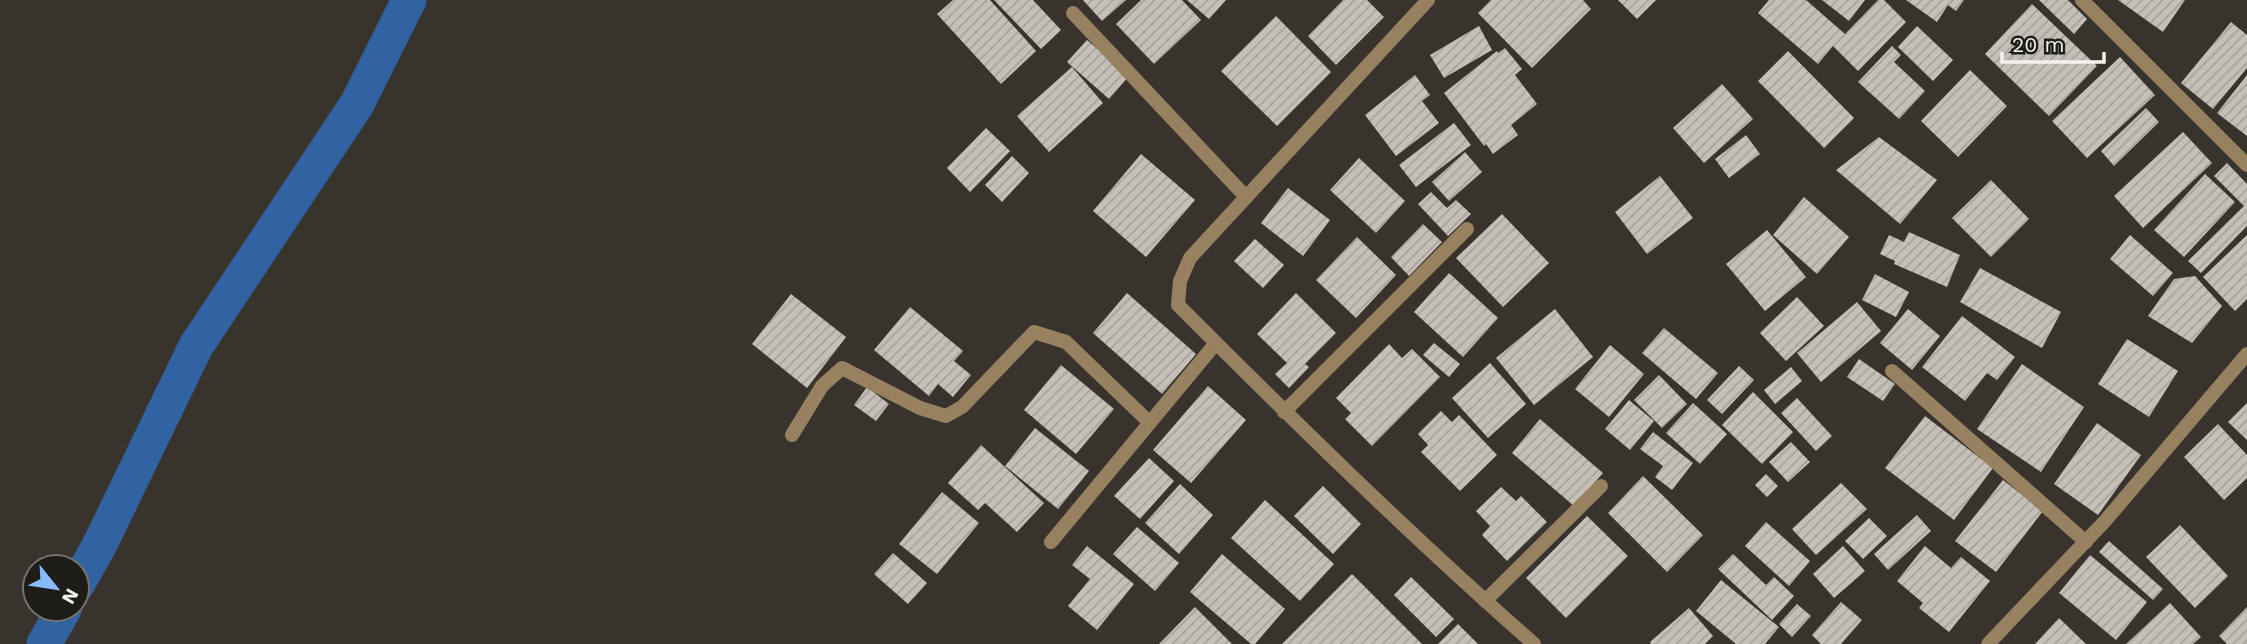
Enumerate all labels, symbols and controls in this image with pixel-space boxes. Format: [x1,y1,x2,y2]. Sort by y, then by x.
scale bar [2002,21,2104,65]
text: 20 m [2012,32,2064,57]
north arrow [21,553,91,623]
text: N [57,584,84,608]

